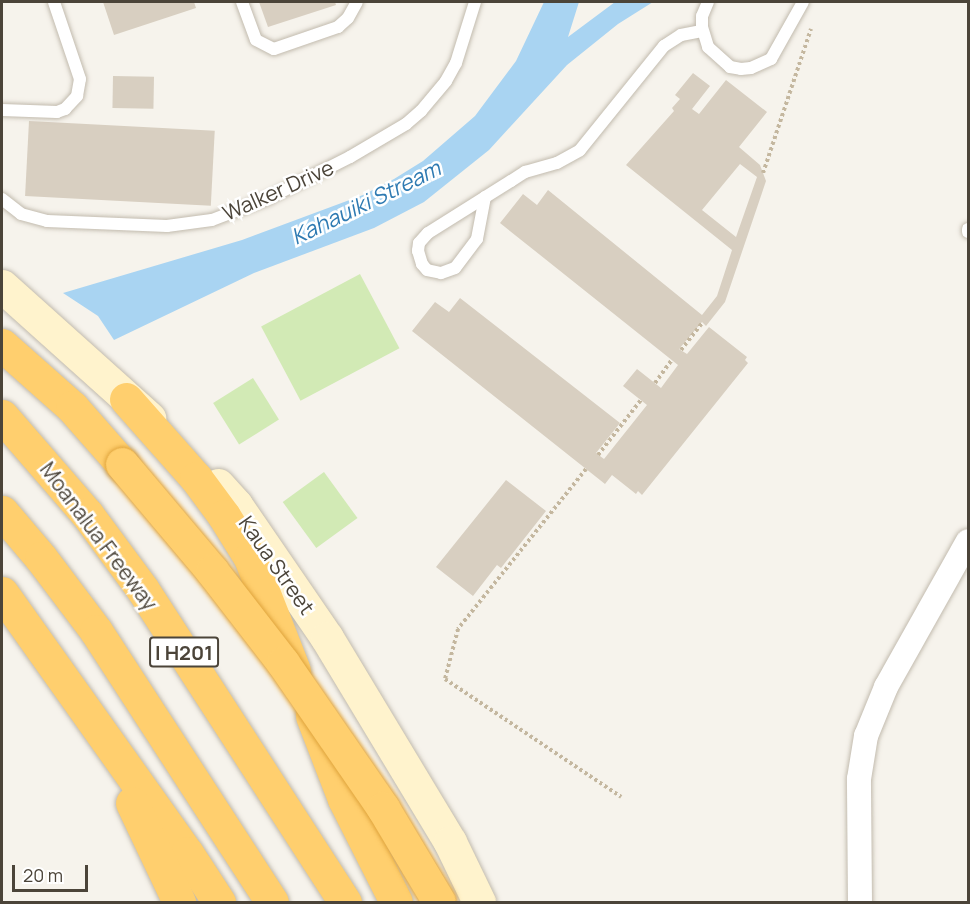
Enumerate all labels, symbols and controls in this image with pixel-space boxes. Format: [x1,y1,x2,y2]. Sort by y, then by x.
street label: Walker Drive [219,154,337,226]
water label: Kahauiki Stream [287,155,445,251]
street label: Moanalua Freeway [35,457,163,615]
street label: Kaua Street [234,511,320,619]
road number: I H201 [148,635,220,669]
scale bar [15,853,92,891]
text: 20 m [23,863,63,887]

